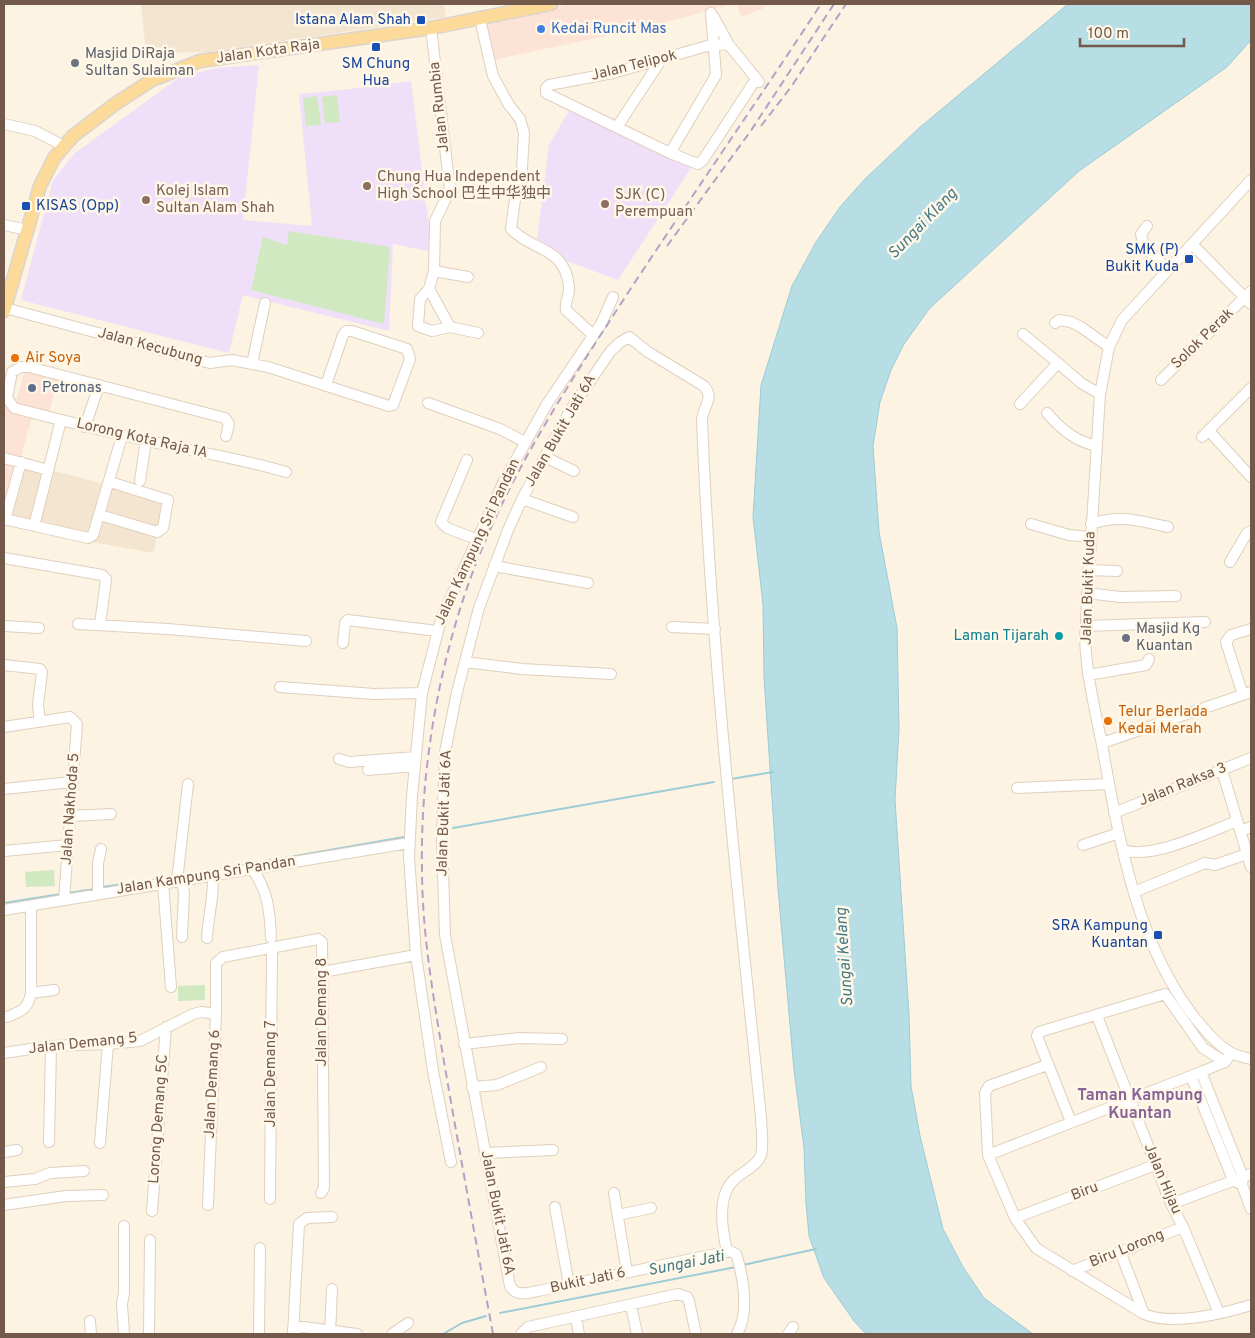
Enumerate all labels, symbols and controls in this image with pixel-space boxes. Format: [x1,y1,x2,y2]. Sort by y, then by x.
place label: Istana Alam Shah [295,11,411,30]
marker: Istana Alam Shah [415,14,427,26]
scale bar [1080,15,1184,47]
place label: Kedai Runcit Mas [551,20,667,39]
marker: Kedai Runcit Mas [535,23,547,35]
text: 100 m [1088,25,1129,44]
street label: Jalan Kota Raja [215,35,321,69]
marker: SM Chung Hua [370,41,382,53]
place label: Masjid DiRaja Sultan Sulaiman [85,45,194,81]
street label: Jalan Telipok [589,46,679,86]
place label: SM Chung Hua [342,55,410,91]
marker: Masjid DiRaja Sultan Sulaiman [69,57,81,69]
street label: Jalan Rumbia [426,61,454,153]
place label: Chung Hua Independent High School 巴生中华独中 [377,168,551,204]
marker: Chung Hua Independent High School 巴生中华独中 [361,180,373,192]
place label: Kolej Islam Sultan Alam Shah [156,182,275,218]
water label: Sungai Klang [884,184,962,264]
place label: SJK (C) Perempuan [615,186,693,222]
marker: Kolej Islam Sultan Alam Shah [140,194,152,206]
place label: KISAS (Opp) [36,197,119,216]
marker: SJK (C) Perempuan [599,198,611,210]
marker: KISAS (Opp) [20,200,32,212]
place label: SMK (P) Bukit Kuda [1105,241,1179,277]
marker: SMK (P) Bukit Kuda [1183,253,1195,265]
street label: Solok Perak [1168,304,1238,374]
street label: Jalan Kecubung [95,324,205,370]
place label: Air Soya [25,349,81,368]
marker: Air Soya [9,352,21,364]
street label: Jalan Bukit Jati 6A [521,371,601,491]
place label: Petronas [42,379,102,398]
marker: Petronas [26,382,38,394]
street label: Lorong Kota Raja 1A [74,415,210,463]
street label: Jalan Kampung Sri Pandan [431,456,525,628]
street label: Jalan Bukit Kuda [1078,531,1100,645]
place label: Masjid Kg Kuantan [1136,620,1200,656]
place label: Laman Tijarah [954,627,1049,646]
marker: Laman Tijarah [1053,630,1065,642]
marker: Masjid Kg Kuantan [1120,632,1132,644]
place label: Telur Berlada Kedai Merah [1118,703,1208,739]
marker: Telur Berlada Kedai Merah [1102,715,1114,727]
street label: Jalan Bukit Jati 6A [433,749,457,877]
street label: Jalan Nakhoda 5 [58,752,84,866]
street label: Jalan Raksa 3 [1136,759,1230,811]
street label: Jalan Kampung Sri Pandan [115,852,297,900]
water label: Sungai Kelang [832,907,858,1007]
place label: SRA Kampung Kuantan [1052,917,1148,953]
marker: SRA Kampung Kuantan [1152,929,1164,941]
street label: Jalan Demang 8 [313,957,332,1067]
street label: Jalan Demang 7 [262,1020,281,1128]
street label: Jalan Demang 5 [28,1029,138,1059]
street label: Jalan Demang 6 [201,1029,225,1139]
street label: Lorong Demang 5C [145,1054,173,1184]
district label: Taman Kampung Kuantan [1077,1086,1203,1124]
street label: Jalan Hijau [1139,1141,1185,1217]
street label: Jalan Bukit Jati 6A [476,1149,518,1277]
street label: Biru [1069,1178,1101,1206]
street label: Biru Lorong [1087,1225,1167,1273]
water label: Sungai Jati [646,1247,727,1281]
street label: Bukit Jati 6 [548,1264,628,1298]

